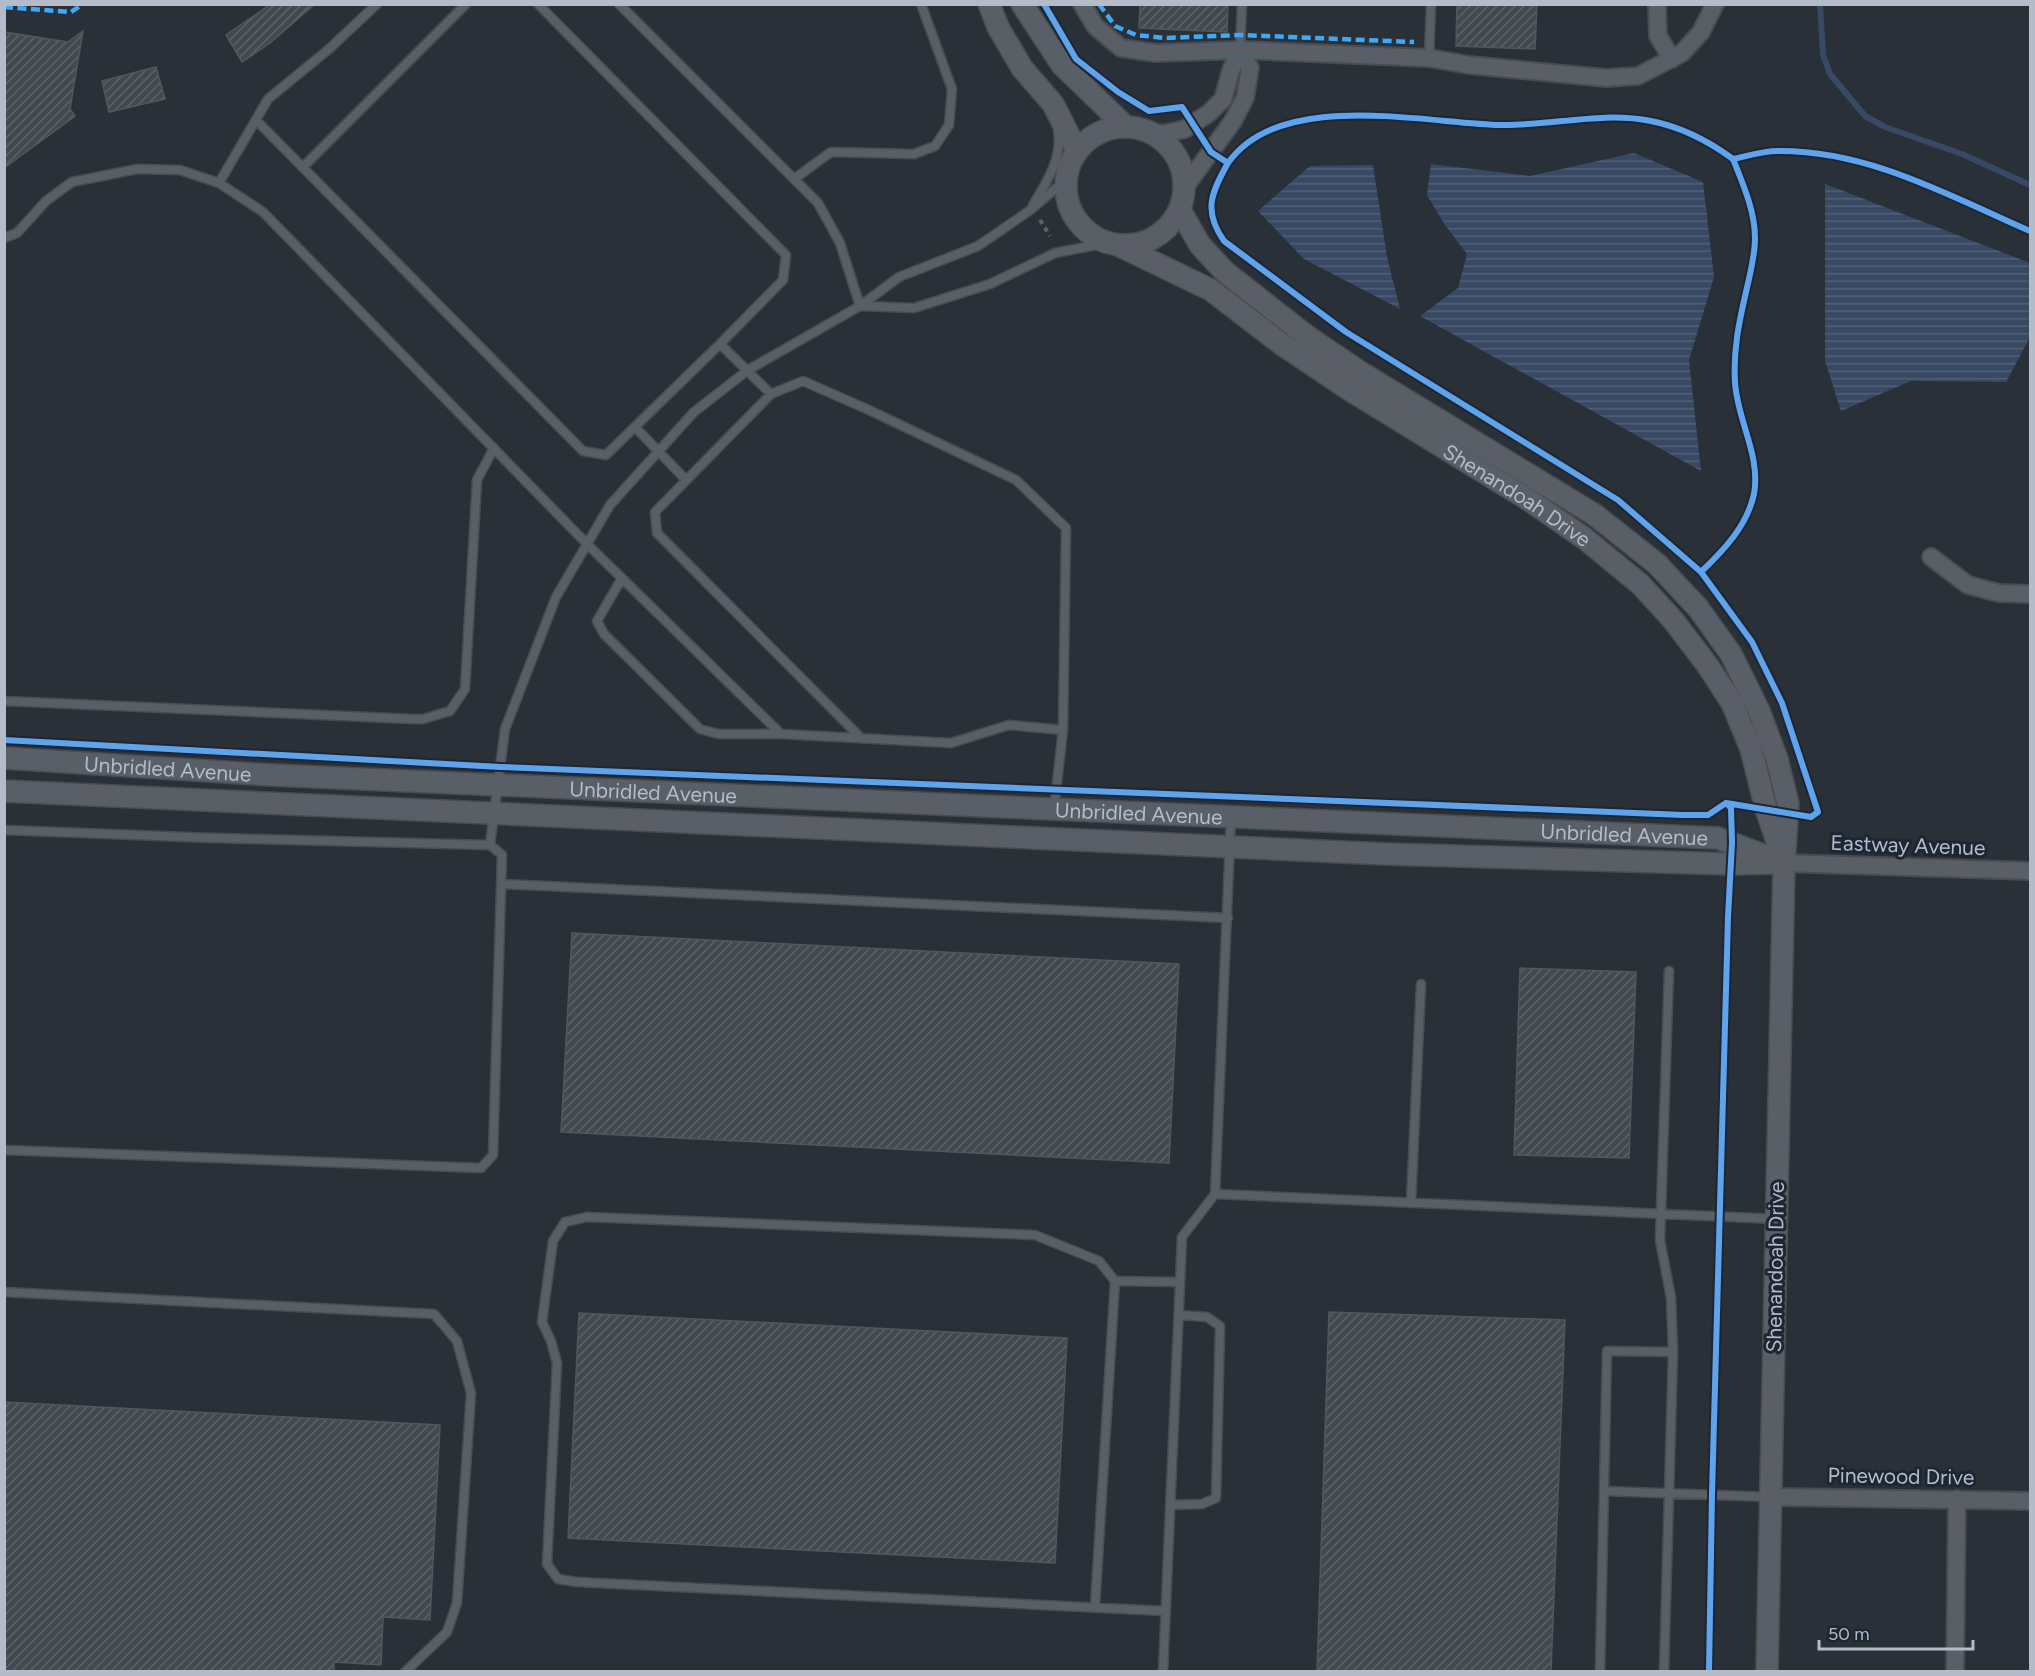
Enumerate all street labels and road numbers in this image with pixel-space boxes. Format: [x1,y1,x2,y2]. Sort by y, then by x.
street label: Shenandoah Drive [1439,438,1597,552]
street label: Unbridled Avenue [83,751,252,786]
street label: Unbridled Avenue [569,775,737,808]
street label: Unbridled Avenue [1054,797,1223,829]
street label: Unbridled Avenue [1540,818,1709,850]
street label: Eastway Avenue [1830,830,1986,860]
street label: Shenandoah Drive [1761,1181,1789,1353]
street label: Pinewood Drive [1828,1462,1974,1490]

